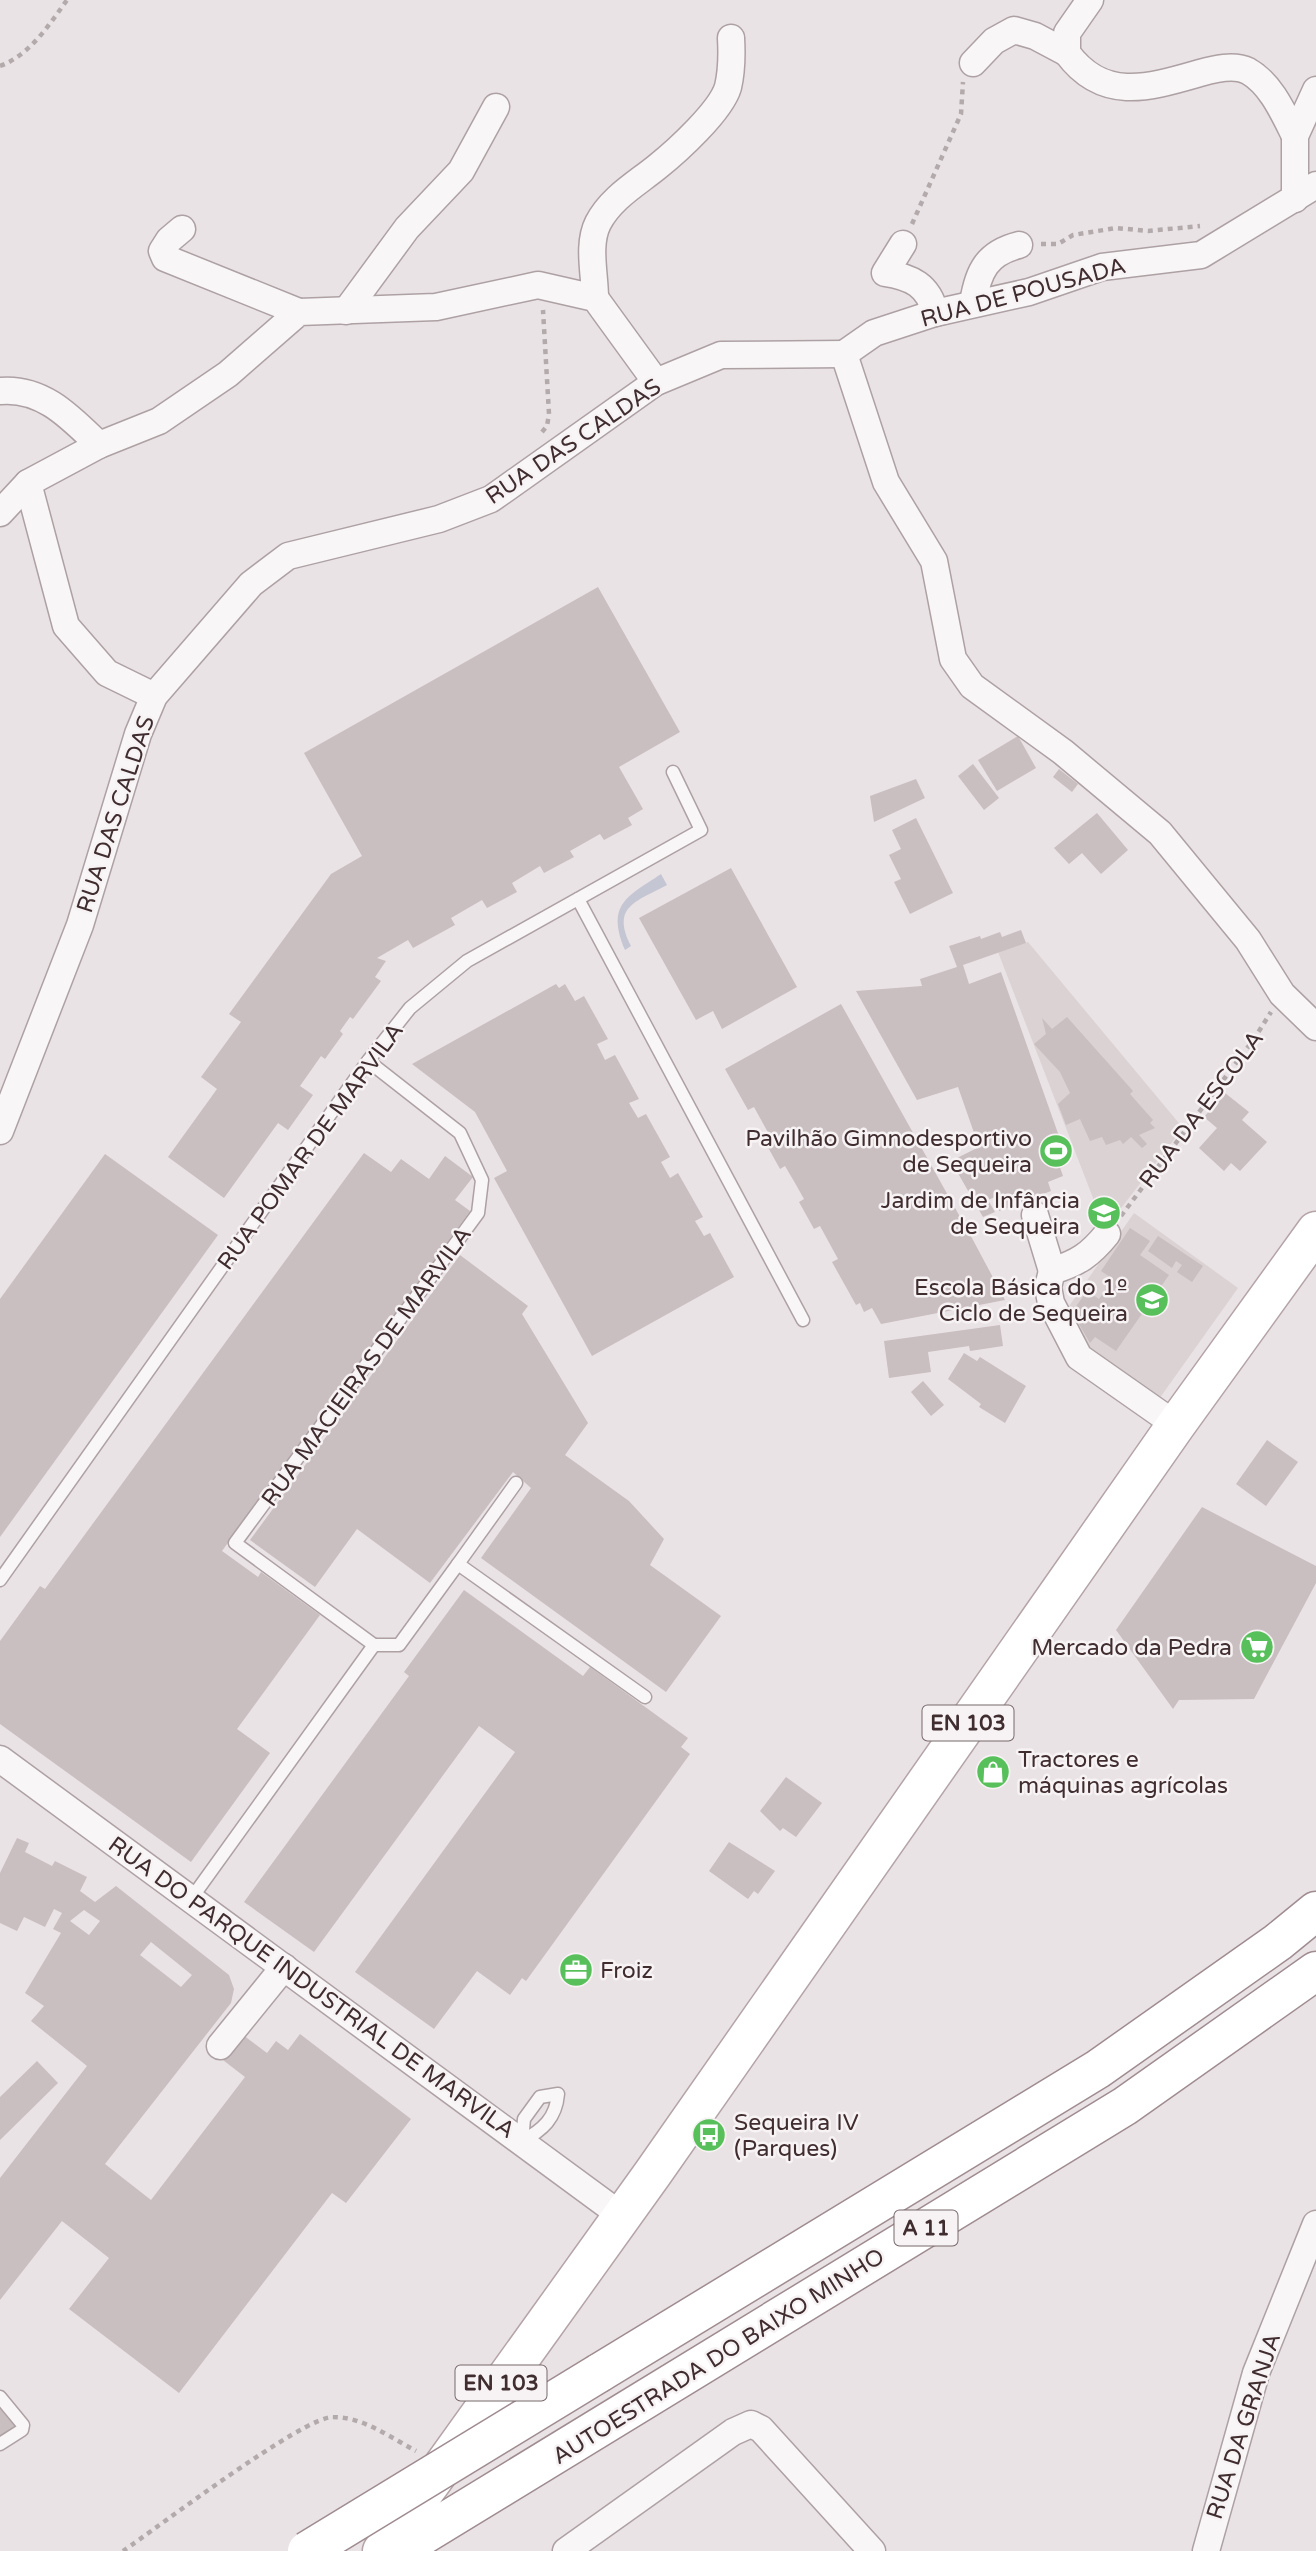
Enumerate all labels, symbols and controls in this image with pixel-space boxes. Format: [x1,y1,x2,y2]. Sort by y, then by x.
street label: RUA DE POUSADA [918,252,1129,334]
street label: RUA DAS CALDAS [481,373,667,511]
street label: RUA DAS CALDAS [71,712,161,916]
street label: RUA POMAR DE MARVILA [212,1018,410,1276]
street label: RUA DA ESCOLA [1134,1025,1270,1194]
place label: Pavilhão Gimnodesportivo de Sequeira [745,1125,1032,1179]
sports icon: Pavilhão Gimnodesportivo de Sequeira [1037,1132,1075,1170]
place label: Jardim de Infância de Sequeira [881,1187,1080,1241]
school or university icon: Jardim de Infância de Sequeira [1085,1194,1123,1232]
street label: RUA MACIEIRAS DE MARVILA [256,1221,478,1512]
place label: Escola Básica do 1º Ciclo de Sequeira [914,1274,1128,1328]
school or university icon: Escola Básica do 1º Ciclo de Sequeira [1133,1281,1171,1319]
supermarket icon: Mercado da Pedra [1238,1628,1276,1666]
place label: Mercado da Pedra [1031,1634,1232,1662]
road number: EN 103 [922,1706,1014,1740]
place label: Tractores e máquinas agrícolas [1018,1746,1228,1800]
shop icon: Tractores e máquinas agrícolas [974,1753,1012,1791]
street label: RUA DO PARQUE INDUSTRIAL DE MARVILA [103,1831,520,2145]
office icon: Froiz [557,1951,595,1989]
place label: Froiz [600,1957,653,1985]
place label: Sequeira IV (Parques) [734,2109,859,2163]
bus stop icon: Sequeira IV (Parques) [690,2116,728,2154]
road number: A 11 [894,2210,958,2246]
street label: AUTOESTRADA DO BAIXO MINHO [547,2243,890,2471]
street label: RUA DA GRANJA [1201,2330,1287,2523]
road number: EN 103 [456,2366,546,2400]

